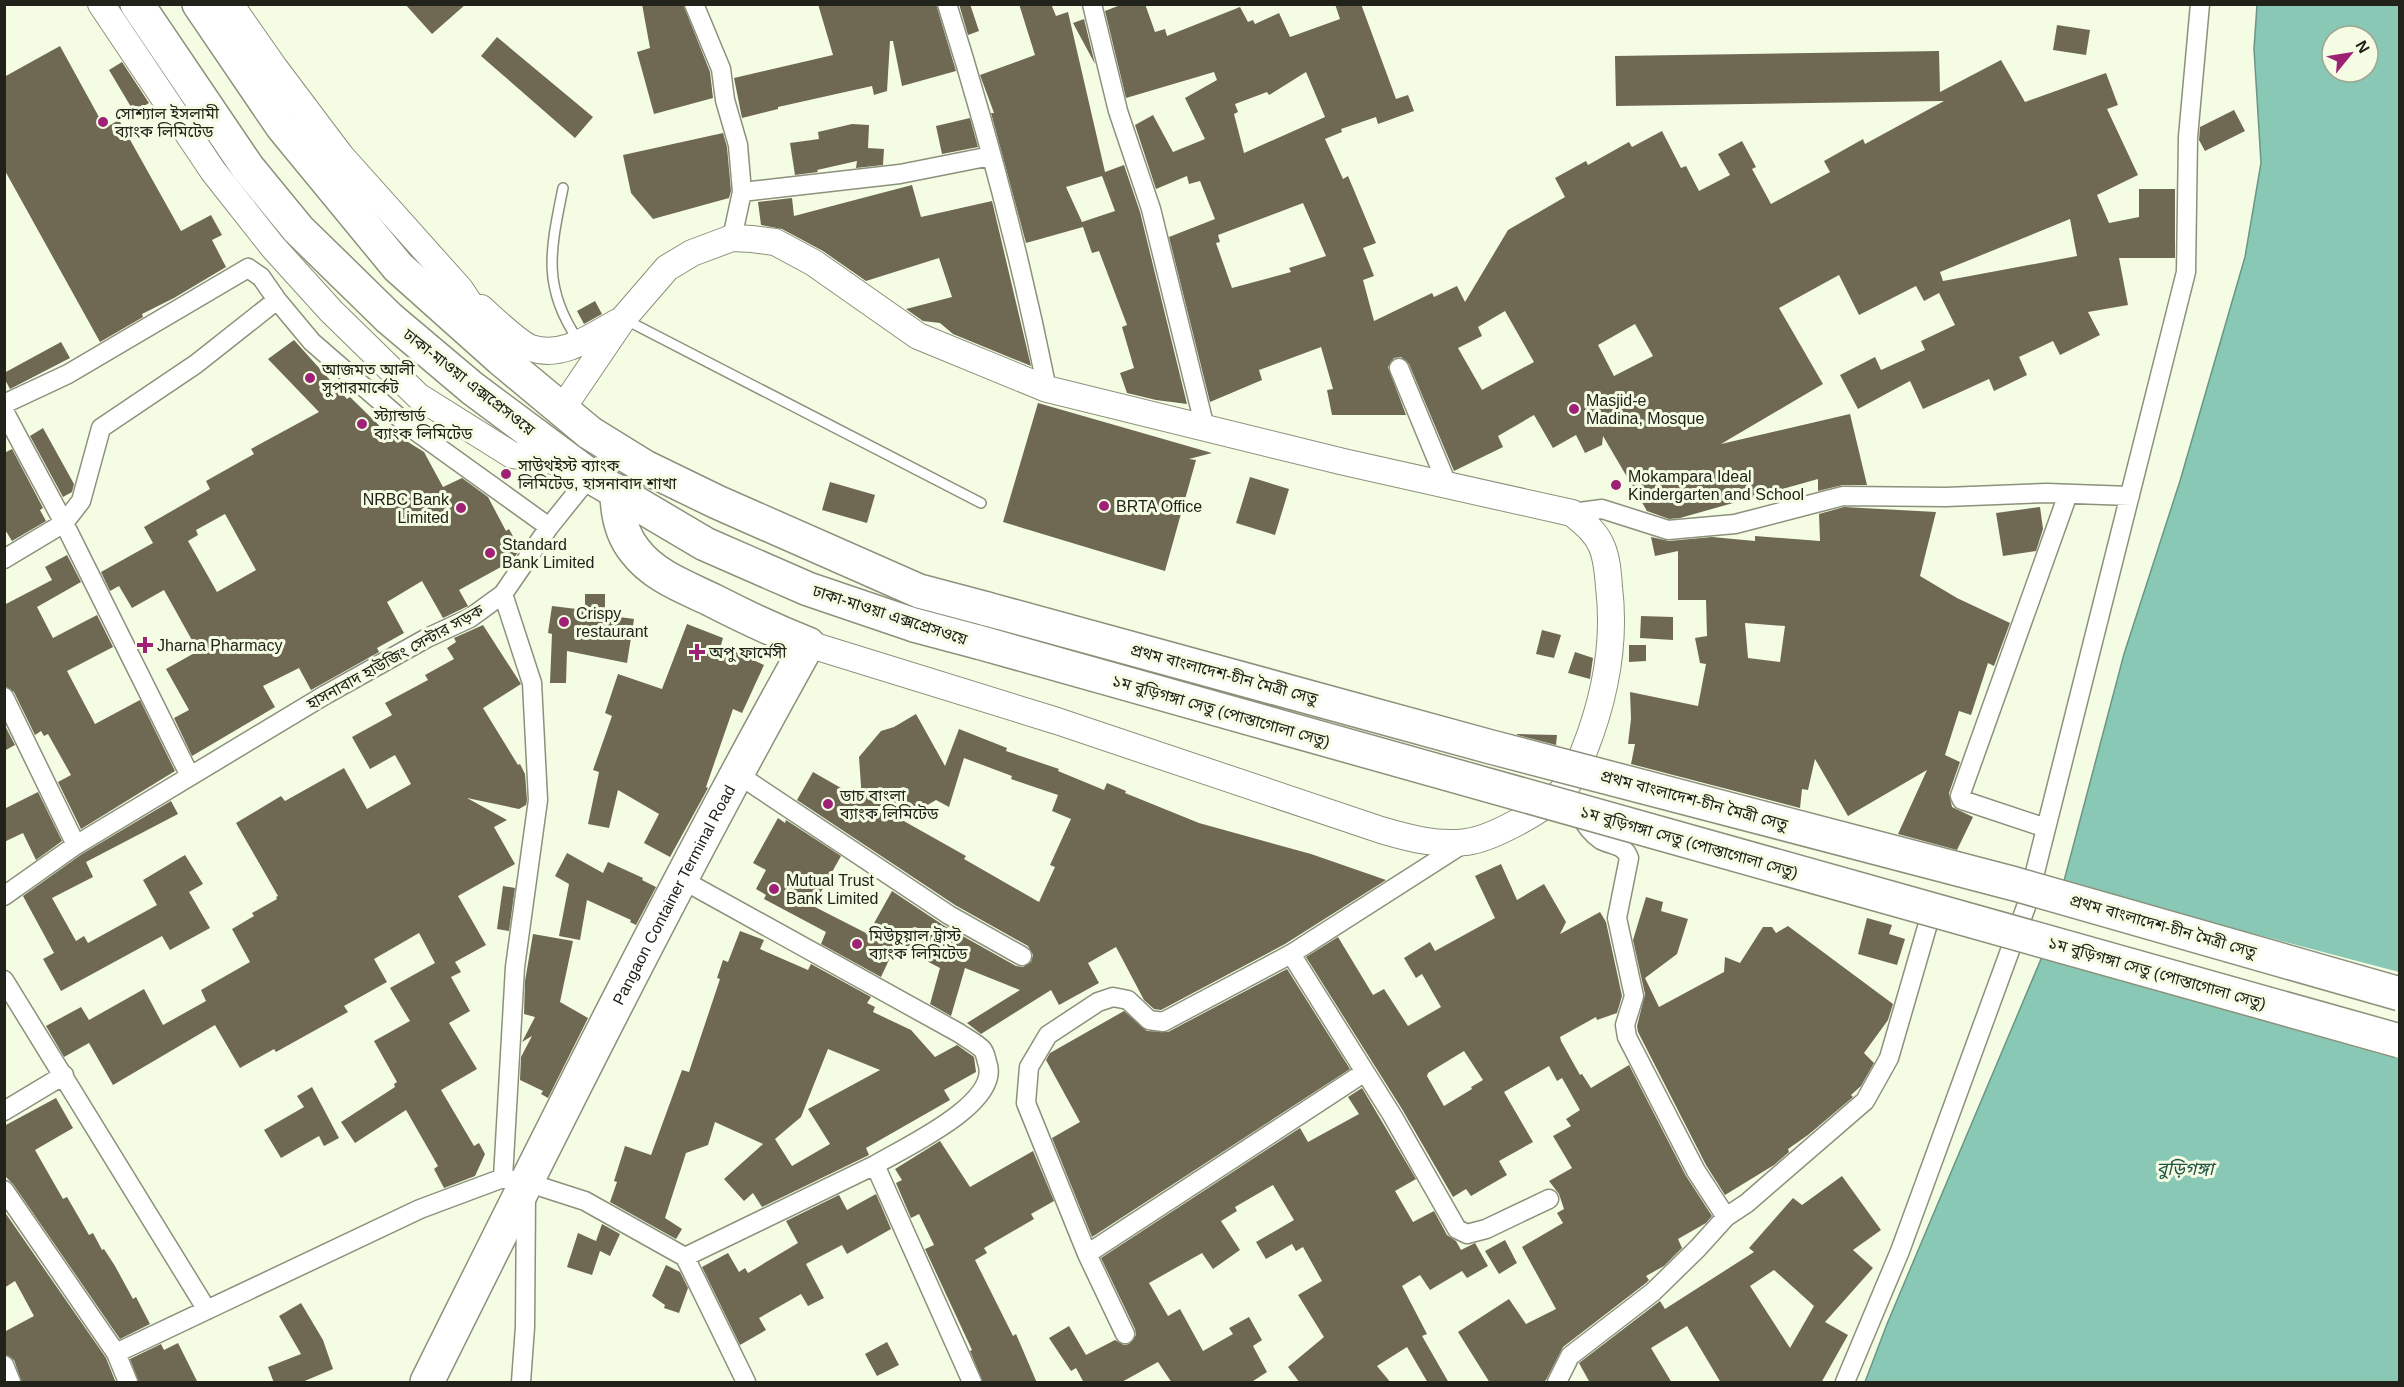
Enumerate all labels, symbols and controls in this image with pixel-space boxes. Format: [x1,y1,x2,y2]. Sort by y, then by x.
north arrow [2320,24,2380,84]
text: N [2352,37,2373,56]
place label: সোশ্যাল ইসলামী ব্যাংক লিমিটেড [114,104,220,140]
marker: সোশ্যাল ইসলামী ব্যাংক লিমিটেড [96,115,110,129]
street label: ঢাকা-মাওয়া এক্সপ্রেসওয়ে [399,325,539,439]
place label: আজমত আলী সুপারমার্কেট [321,360,415,397]
marker: আজমত আলী সুপারমার্কেট [303,371,317,385]
place label: Masjid-e Madina, Mosque [1586,392,1704,427]
marker: Masjid-e Madina, Mosque [1567,402,1581,416]
place label: স্ট্যান্ডার্ড ব্যাংক লিমিটেড [373,406,473,442]
marker: স্ট্যান্ডার্ড ব্যাংক লিমিটেড [355,417,369,431]
place label: সাউথইস্ট ব্যাংক লিমিটেড, হাসনাবাদ শাখা [517,456,677,492]
marker: সাউথইস্ট ব্যাংক লিমিটেড, হাসনাবাদ শাখা [499,467,513,481]
place label: Mokampara Ideal Kindergarten and School [1628,468,1804,503]
marker: Mokampara Ideal Kindergarten and School [1609,478,1623,492]
place label: NRBC Bank Limited [363,491,450,526]
place label: BRTA Office [1116,498,1202,515]
marker: BRTA Office [1097,499,1111,513]
marker: NRBC Bank Limited [454,501,468,515]
place label: Standard Bank Limited [502,536,595,571]
marker: Standard Bank Limited [483,546,497,560]
street label: ঢাকা-মাওয়া এক্সপ্রেসওয়ে [810,582,970,648]
street label: হাসনাবাদ হাউজিং সেন্টার সড়ক [302,600,487,713]
place label: Crispy restaurant [576,605,649,640]
marker: Crispy restaurant [557,615,571,629]
place label: Jharna Pharmacy [157,637,282,654]
marker: Jharna Pharmacy [138,638,152,652]
street label: প্রথম বাংলাদেশ-চীন মৈত্রী সেতু [1128,640,1320,708]
place label: অপু ফার্মেসী [708,643,787,662]
marker: অপু ফার্মেসী [690,645,704,659]
street label: ১ম বুড়িগঙ্গা সেতু (পোস্তাগোলা সেতু) [1110,671,1332,751]
street label: প্রথম বাংলাদেশ-চীন মৈত্রী সেতু [1598,766,1790,834]
street label: Pangaon Container Terminal Road [609,782,738,1007]
place label: ডাচ বাংলা ব্যাংক লিমিটেড [839,787,939,822]
marker: ডাচ বাংলা ব্যাংক লিমিটেড [821,797,835,811]
street label: ১ম বুড়িগঙ্গা সেতু (পোস্তাগোলা সেতু) [1578,802,1800,882]
place label: Mutual Trust Bank Limited [786,872,879,907]
marker: Mutual Trust Bank Limited [767,882,781,896]
street label: প্রথম বাংলাদেশ-চীন মৈত্রী সেতু [2067,890,2259,962]
place label: মিউচুয়াল ট্রাস্ট ব্যাংক লিমিটেড [868,926,968,962]
street label: ১ম বুড়িগঙ্গা সেতু (পোস্তাগোলা সেতু) [2046,933,2268,1013]
marker: মিউচুয়াল ট্রাস্ট ব্যাংক লিমিটেড [850,937,864,951]
water label: বুড়িগঙ্গা [2156,1158,2217,1180]

